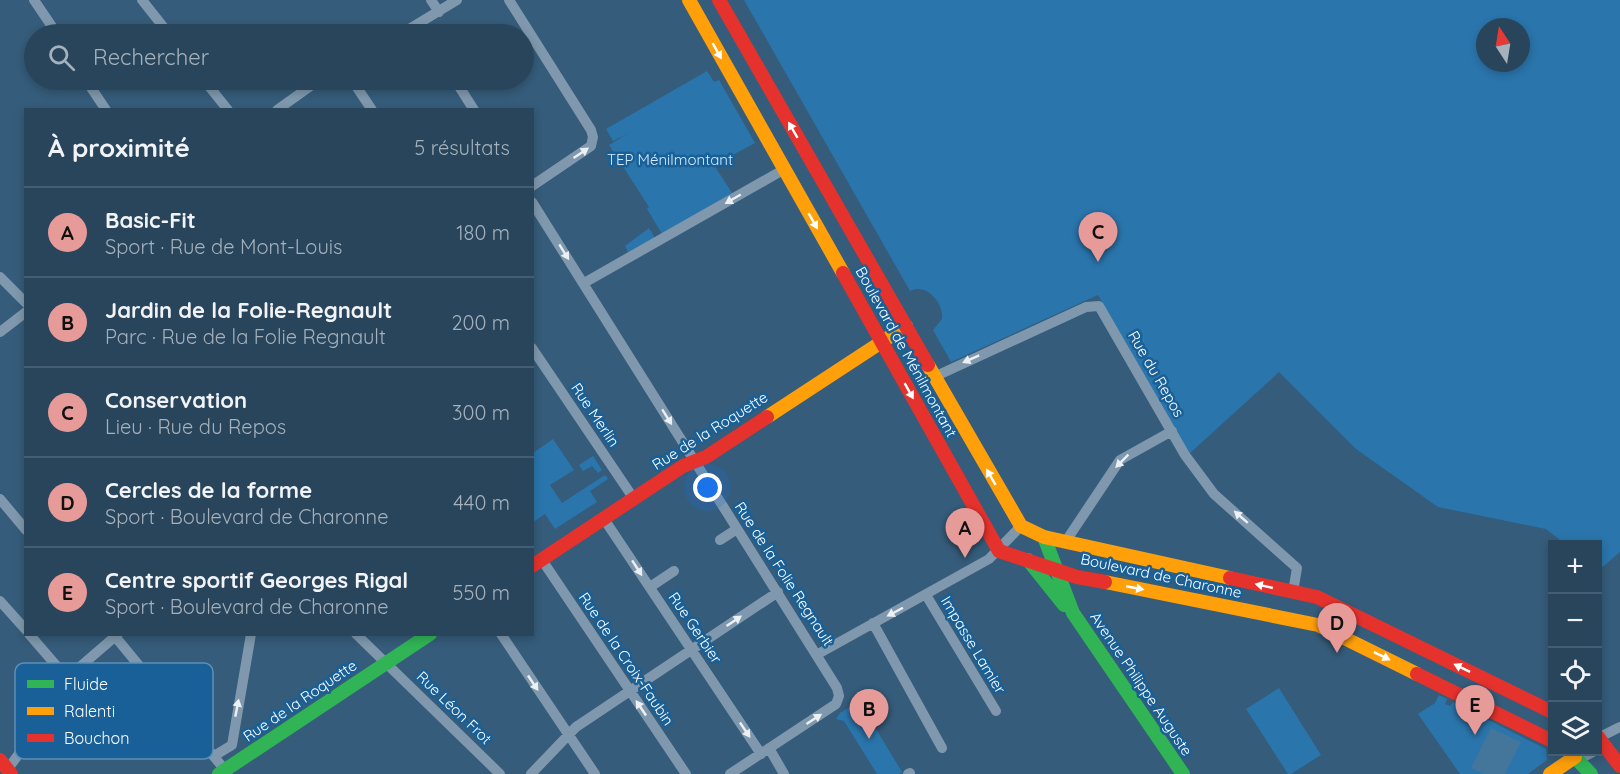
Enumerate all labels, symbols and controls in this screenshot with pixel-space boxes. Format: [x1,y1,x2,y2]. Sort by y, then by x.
north arrow [1476,18,1530,72]
search box [24,24,534,90]
icon: search [45,41,78,74]
text: Rechercher [93,43,209,71]
one-way arrow [712,43,722,60]
one-way arrow [788,121,798,138]
text: À proximité [48,131,190,164]
text: 5 résultats [414,135,510,160]
one-way arrow [572,147,588,159]
park label: TEP Ménilmontant [607,150,733,169]
one-way arrow [724,194,741,204]
text: Basic-Fit [105,206,196,234]
pin: C [1078,212,1118,262]
one-way arrow [807,213,818,229]
text: A [61,220,74,245]
text: 180 m [456,220,510,245]
text: Sport · Rue de Mont-Louis [105,234,342,259]
one-way arrow [558,243,569,260]
street label: Boulevard de Ménilmontant [852,263,961,440]
text: Jardin de la Folie-Regnault [105,296,392,324]
text: B [61,310,74,335]
text: 200 m [451,310,510,335]
text: Parc · Rue de la Folie Regnault [105,324,386,349]
street label: Rue du Repos [1124,327,1189,420]
one-way arrow [963,355,980,364]
street label: Rue Merlin [567,379,624,450]
one-way arrow [904,382,914,399]
text: Conservation [105,386,247,414]
street label: Rue de la Roquette [648,387,771,474]
text: C [61,400,74,425]
text: 300 m [452,400,510,425]
one-way arrow [662,409,673,425]
text: Lieu · Rue du Repos [105,414,286,439]
one-way arrow [1115,454,1129,468]
one-way arrow [986,468,996,485]
your location [693,473,722,502]
text: Cercles de la forme [105,476,312,504]
text: D [60,490,75,515]
text: 440 m [453,490,510,515]
street label: Rue de la Folie Regnault [731,498,838,649]
text: Sport · Boulevard de Charonne [105,504,388,529]
pin: A [946,508,984,558]
one-way arrow [1233,511,1249,524]
map controls [1548,540,1602,756]
button: + [1548,540,1602,594]
street label: Boulevard de Charonne [1079,549,1243,602]
one-way arrow [631,559,643,575]
text: Centre sportif Georges Rigal [105,566,408,594]
text: E [62,580,73,605]
text: 550 m [453,580,510,605]
one-way arrow [1255,581,1273,591]
one-way arrow [1125,584,1144,593]
street label: Rue Gerbier [665,588,726,667]
street label: Rue de la Croix-Faubin [575,589,678,729]
street label: Impasse Lamier [937,593,1010,697]
text: Sport · Boulevard de Charonne [105,594,388,619]
button: − [1548,594,1602,648]
pin: D [1318,604,1356,653]
one-way arrow [886,607,903,617]
street label: Avenue Philippe Auguste [1086,608,1197,759]
one-way arrow [726,615,742,627]
button: locate [1548,648,1602,702]
one-way arrow [1373,652,1390,661]
street label: Rue de la Roquette [239,656,360,746]
legend [15,663,213,759]
one-way arrow [1454,664,1471,673]
street label: Rue Léon Frot [413,667,496,748]
text: Fluide [64,674,108,694]
one-way arrow [528,675,539,692]
pin: E [1456,686,1494,735]
pin: B [850,690,888,739]
one-way arrow [233,699,242,718]
text: Ralenti [64,701,115,721]
one-way arrow [635,701,647,717]
button: layers [1548,702,1602,756]
one-way arrow [806,713,822,724]
one-way arrow [739,722,750,738]
text: Bouchon [64,728,129,748]

